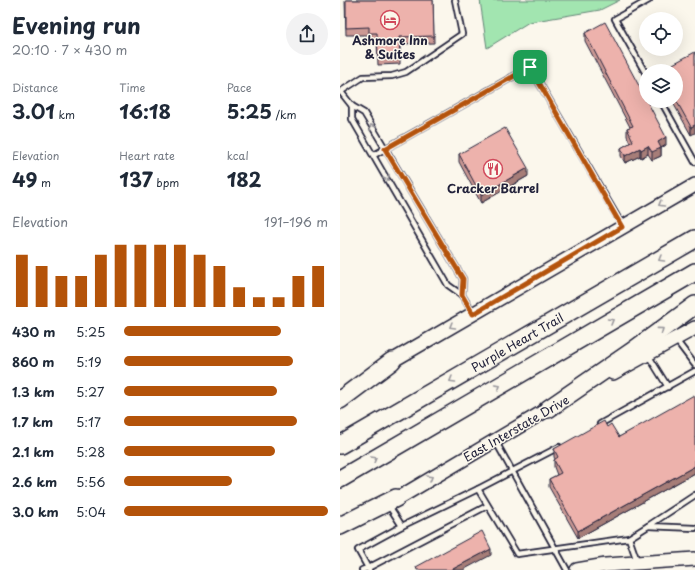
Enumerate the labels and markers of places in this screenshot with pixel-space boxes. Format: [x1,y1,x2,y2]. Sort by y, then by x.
hotel icon: Ashmore Inn & Suites [379,9,401,31]
place label: Ashmore Inn & Suites [352,31,428,63]
pin [513,50,547,84]
restaurant icon: Cracker Barrel [482,158,504,180]
place label: Cracker Barrel [447,179,539,197]

